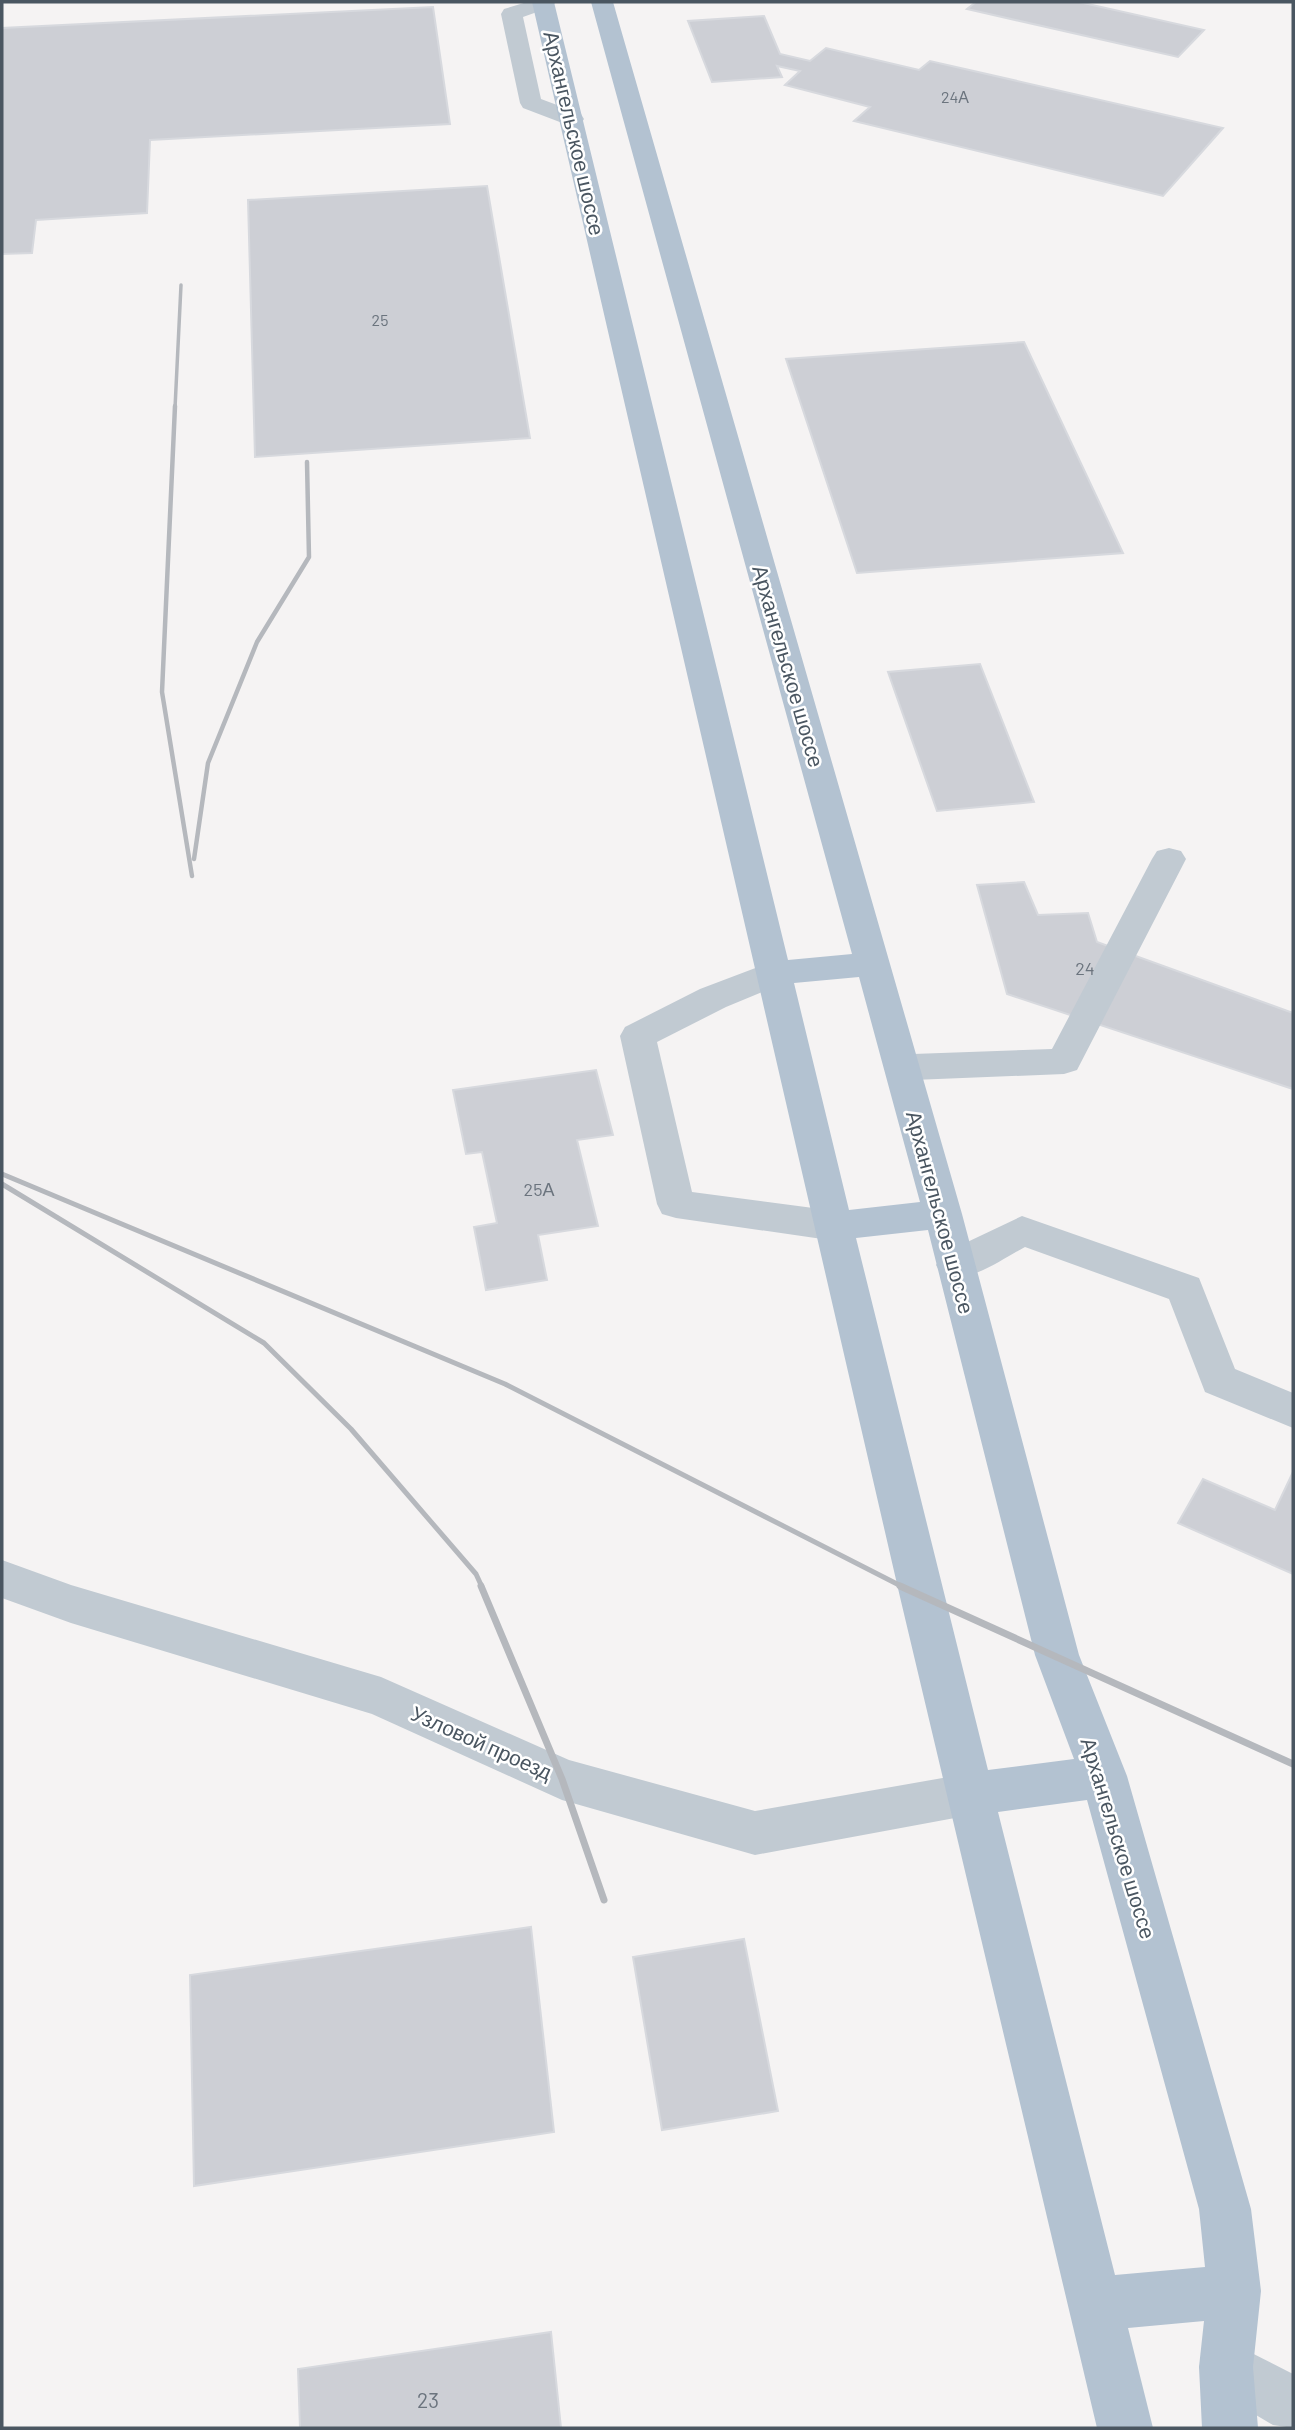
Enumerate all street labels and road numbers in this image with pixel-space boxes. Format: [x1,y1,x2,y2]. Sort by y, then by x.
street label: Архангельское шоссе [539,28,611,238]
street label: Архангельское шоссе [748,562,830,770]
street label: Архангельское шоссе [902,1108,980,1316]
street label: Узловой проезд [408,1700,556,1784]
street label: Архангельское шоссе [1076,1734,1162,1942]

